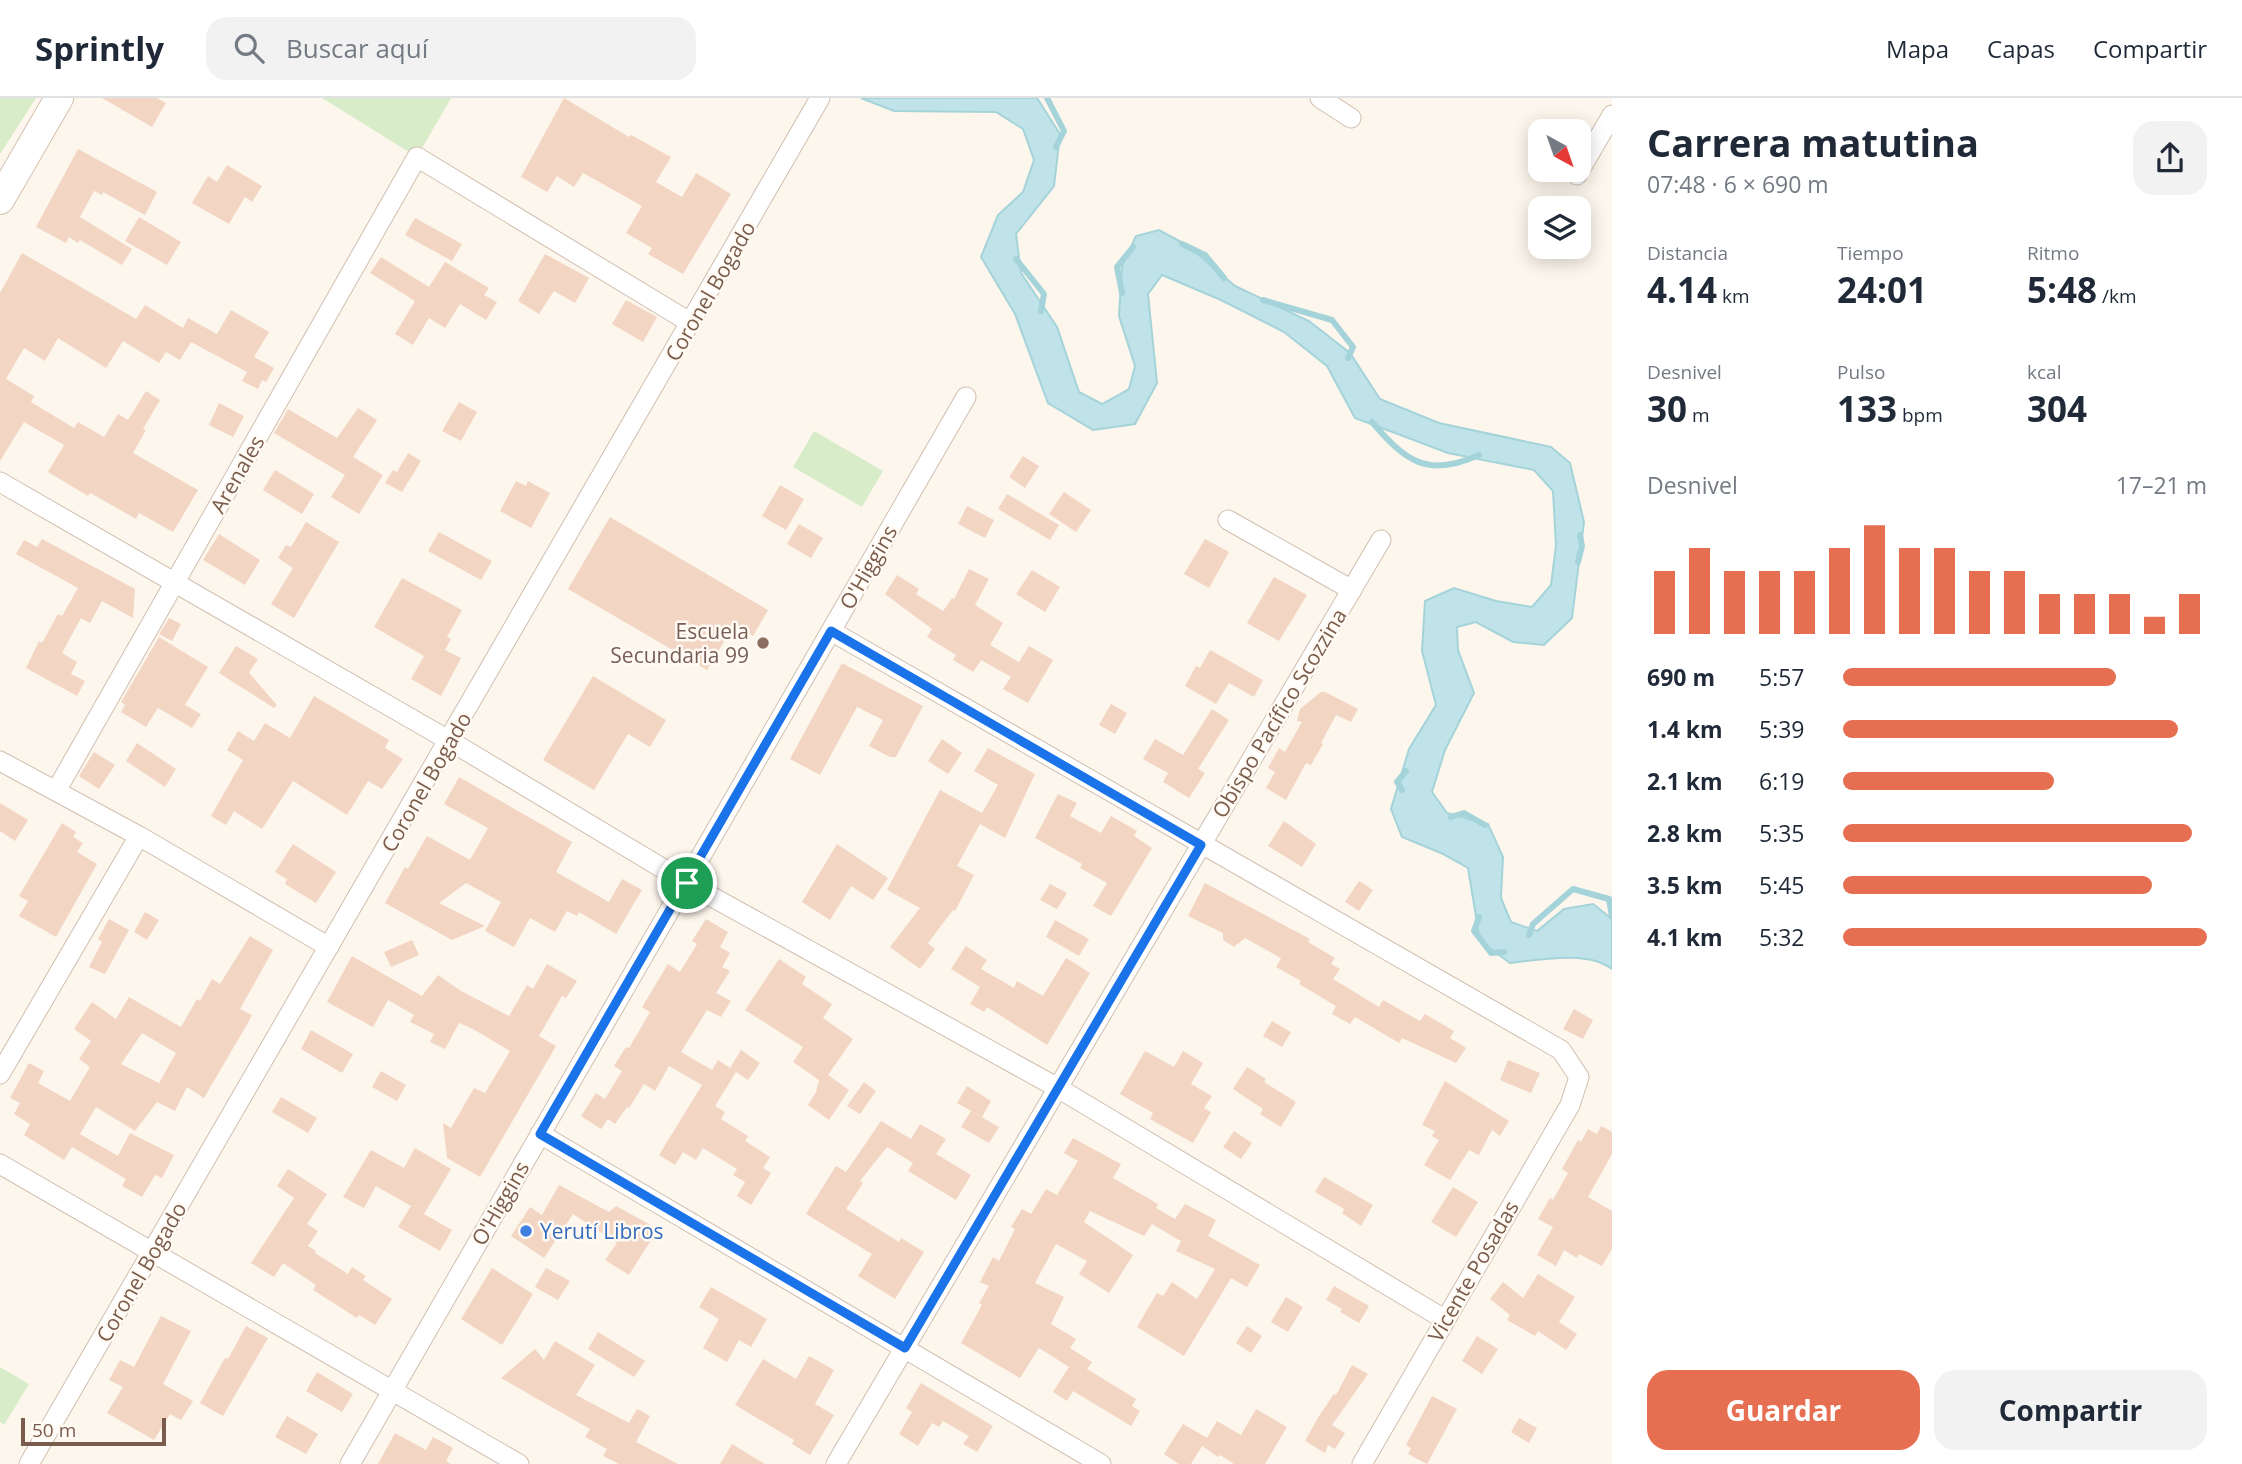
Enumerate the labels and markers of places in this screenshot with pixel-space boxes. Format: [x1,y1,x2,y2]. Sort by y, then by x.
place label: Escuela Secundaria 99 [610,617,749,669]
marker: Escuela Secundaria 99 [755,635,771,651]
pin [657,853,717,913]
place label: Yerutí Libros [540,1217,664,1245]
marker: Yerutí Libros [518,1223,534,1239]

